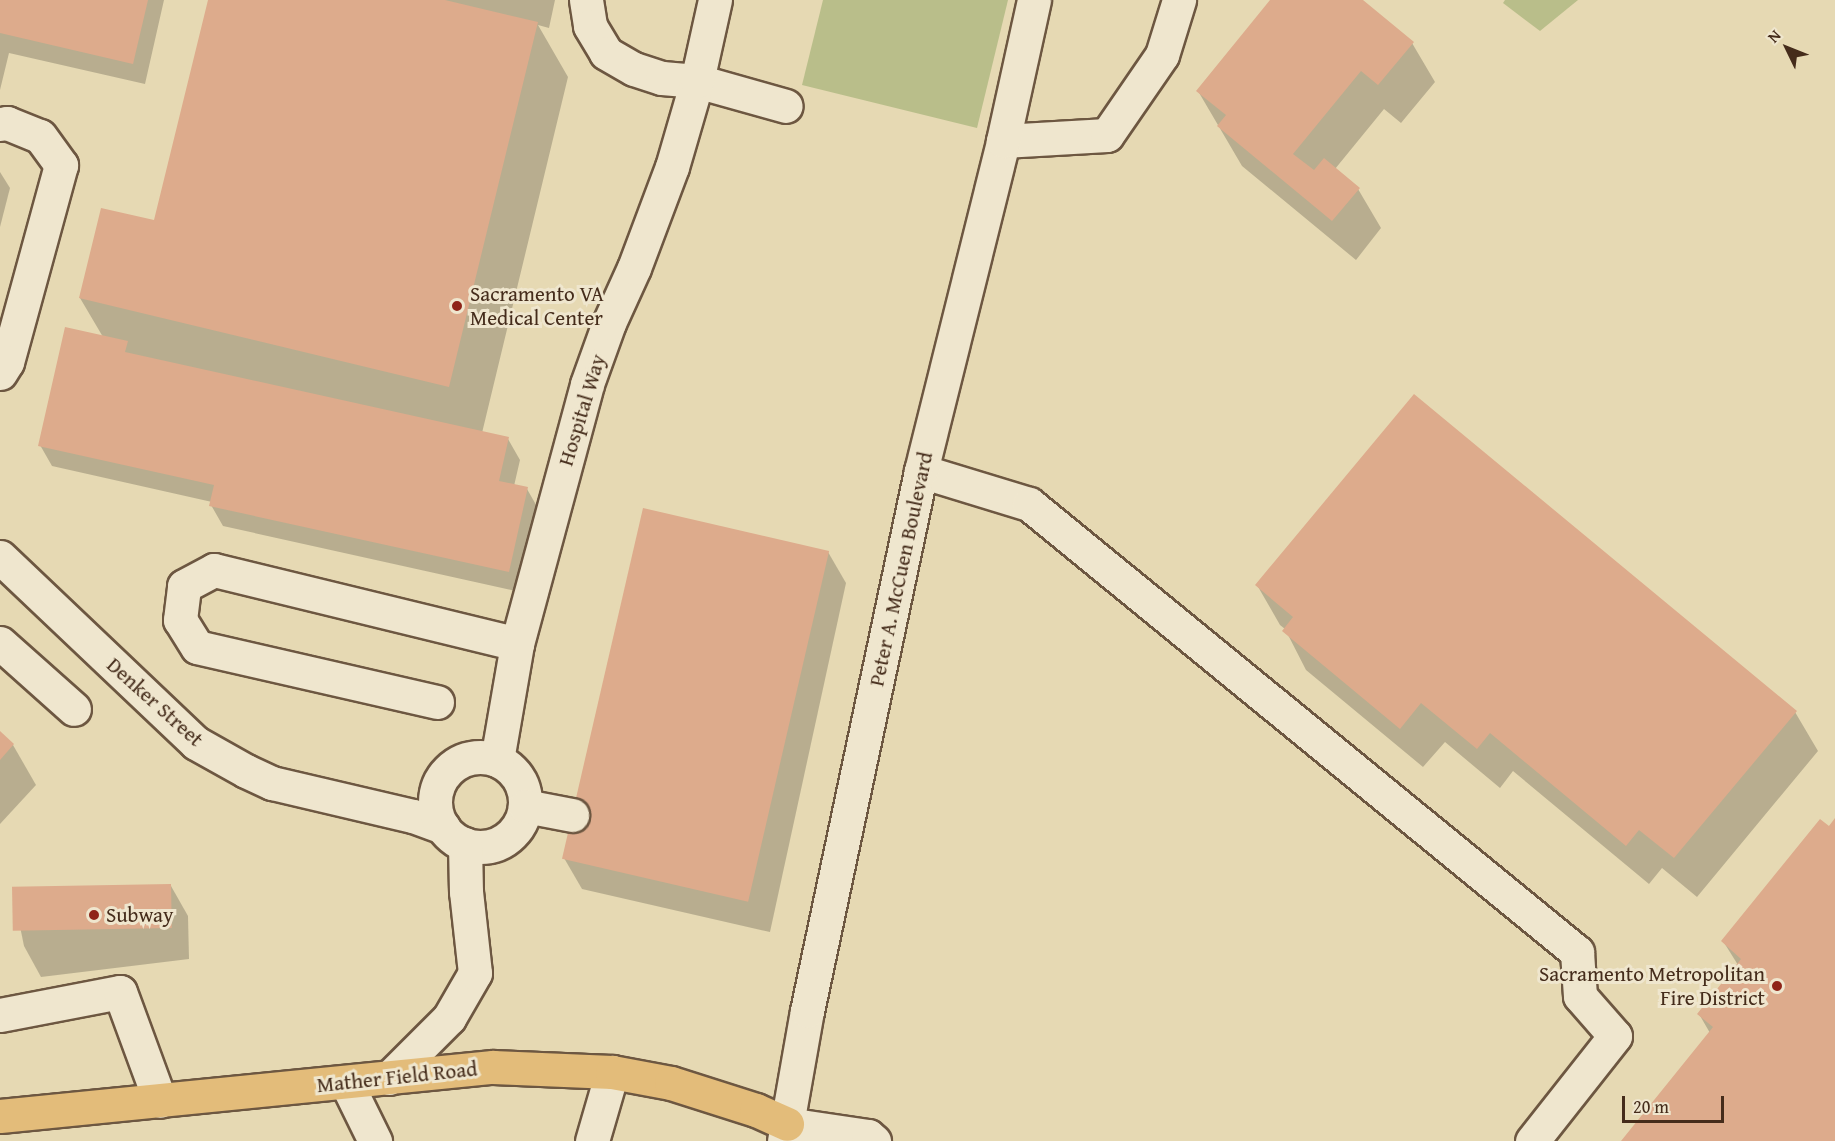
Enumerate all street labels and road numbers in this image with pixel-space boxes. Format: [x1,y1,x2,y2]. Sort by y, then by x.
street label: Hospital Way [553,351,611,469]
street label: Peter A. McCuen Boulevard [864,449,938,689]
street label: Denker Street [102,652,208,752]
street label: Mather Field Road [316,1056,478,1098]

